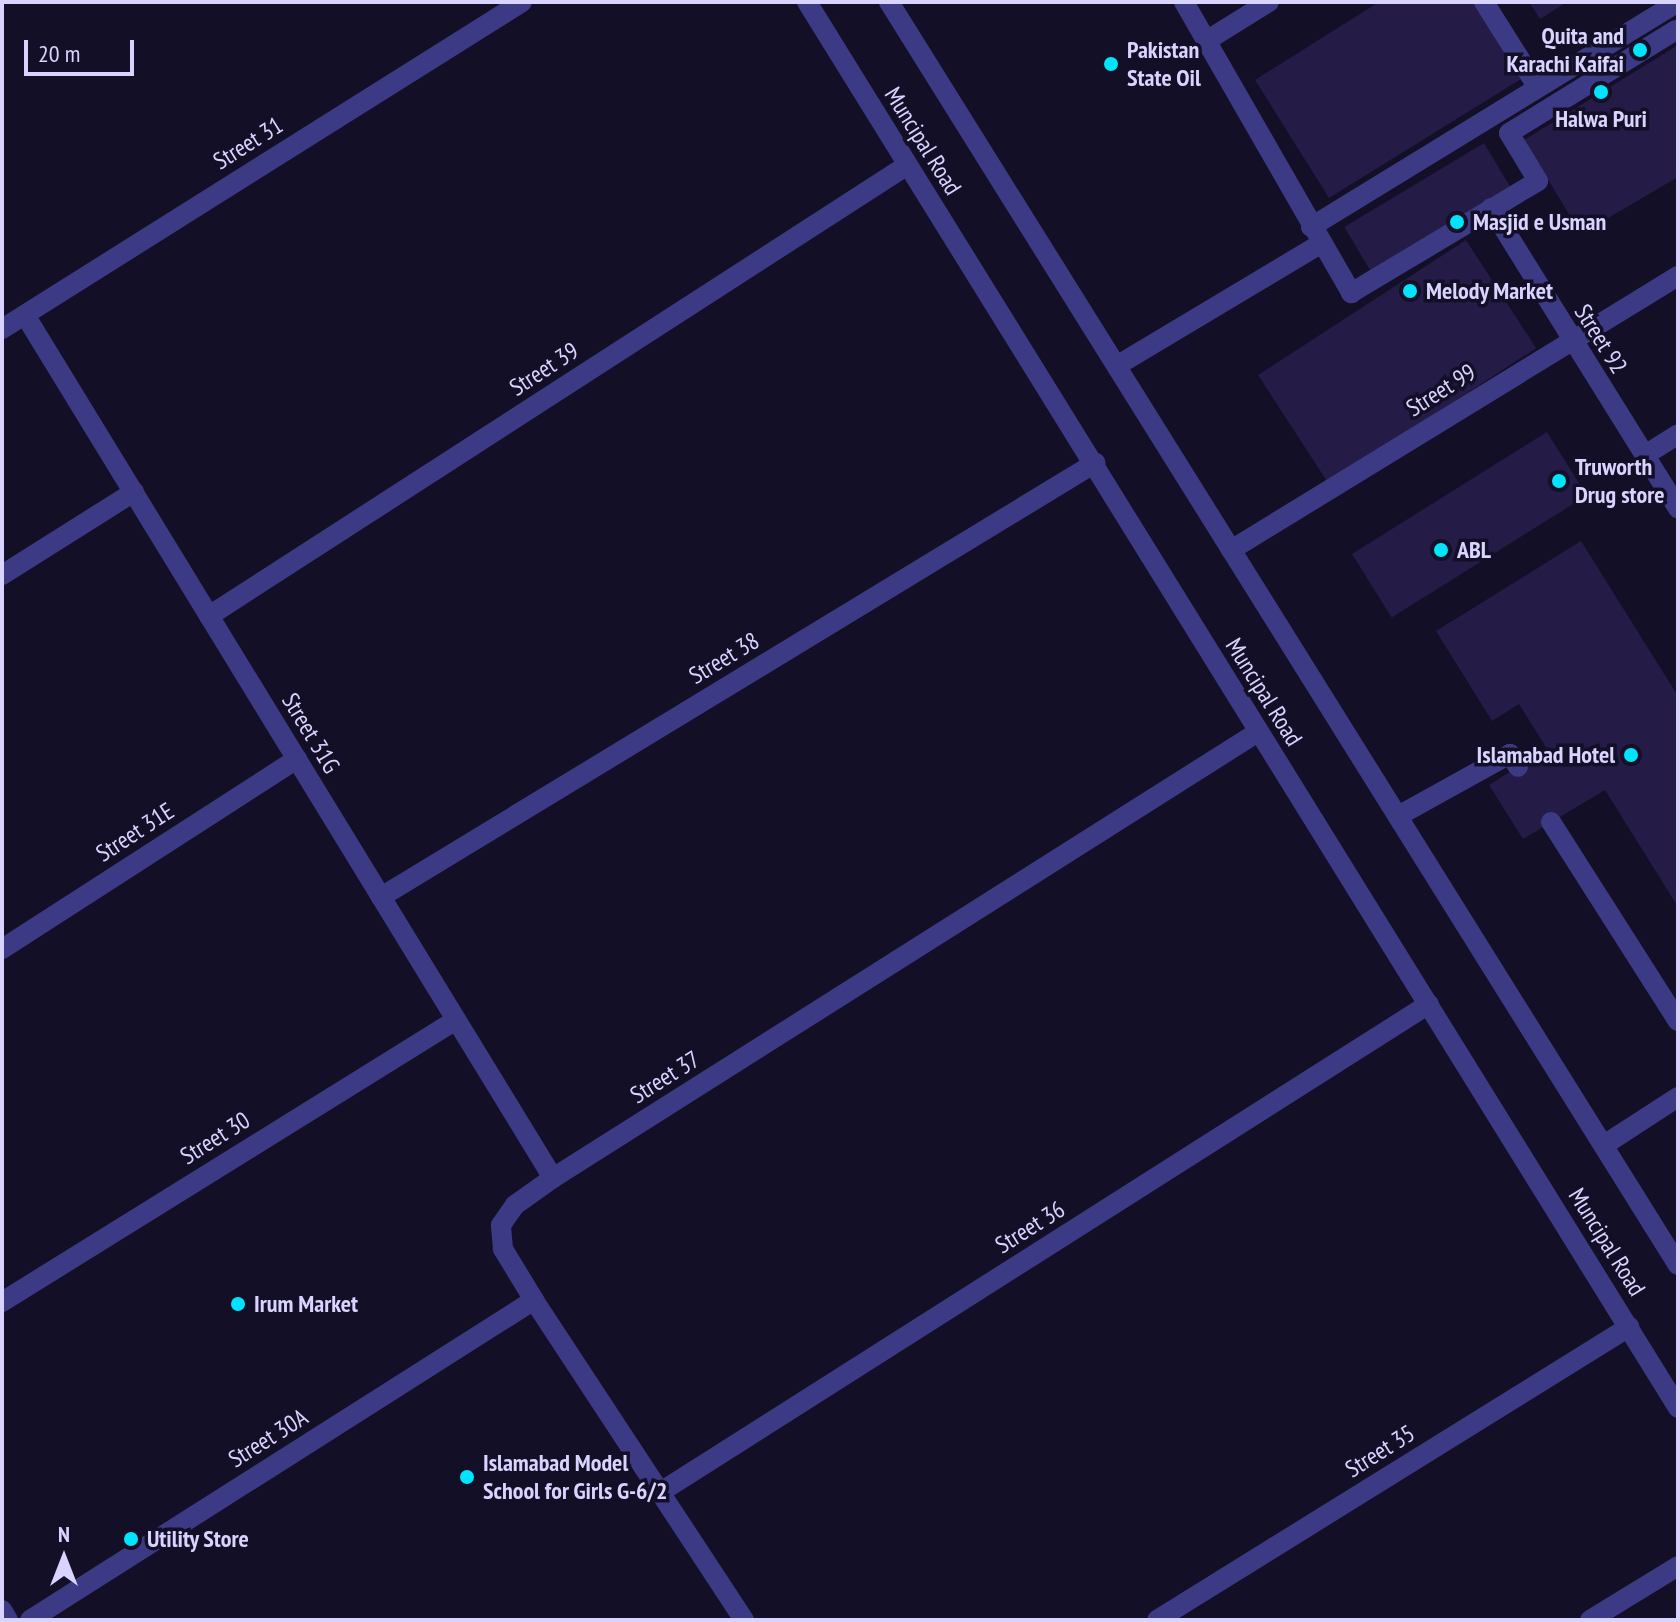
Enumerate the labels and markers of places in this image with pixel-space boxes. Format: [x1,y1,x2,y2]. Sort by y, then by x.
place label: Quita and Karachi Kaifai [1506,22,1624,78]
place label: Pakistan State Oil [1127,36,1201,92]
marker: Quita and Karachi Kaifai [1631,41,1649,59]
marker: Pakistan State Oil [1102,55,1120,73]
marker: Halwa Puri [1592,83,1610,101]
place label: Halwa Puri [1555,105,1647,133]
place label: Masjid e Usman [1473,208,1606,236]
marker: Masjid e Usman [1448,213,1466,231]
place label: Melody Market [1426,277,1554,305]
marker: Melody Market [1401,282,1419,300]
place label: Truworth Drug store [1575,453,1664,509]
marker: Truworth Drug store [1550,472,1568,490]
place label: ABL [1457,536,1491,564]
marker: ABL [1432,541,1450,559]
place label: Islamabad Hotel [1477,741,1615,769]
marker: Islamabad Hotel [1622,746,1640,764]
place label: Irum Market [254,1290,358,1318]
marker: Irum Market [229,1295,247,1313]
place label: Islamabad Model School for Girls G-6/2 [483,1449,668,1505]
marker: Islamabad Model School for Girls G-6/2 [458,1468,476,1486]
place label: Utility Store [147,1525,249,1553]
marker: Utility Store [122,1530,140,1548]

